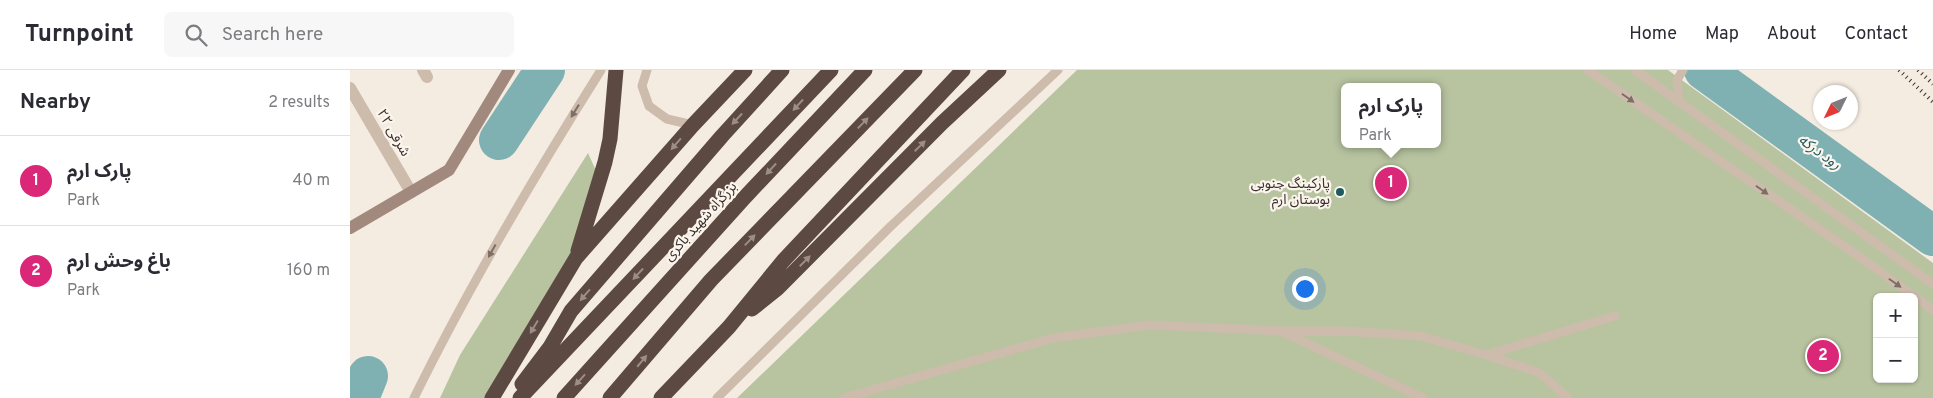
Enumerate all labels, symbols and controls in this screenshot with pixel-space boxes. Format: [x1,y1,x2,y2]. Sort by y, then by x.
search box [164,12,514,57]
text: Turnpoint [25,20,134,50]
icon: search [182,21,210,49]
text: Search here [222,23,323,47]
text: Home [1629,23,1677,46]
text: Map [1705,23,1739,46]
text: About [1767,23,1816,46]
text: Contact [1844,23,1908,46]
popup [1341,83,1441,148]
north arrow [1813,85,1858,130]
text: Nearby [20,89,91,116]
text: 2 results [268,93,330,113]
one-way arrow [1621,93,1635,103]
text: پارک ارم [1359,95,1423,119]
one-way arrow [792,99,804,111]
one-way arrow [570,105,579,118]
street label: ۲۲ شرقی [373,106,413,160]
one-way arrow [731,112,743,124]
one-way arrow [857,118,869,130]
text: Park [1359,126,1392,146]
water label: رود درکه [1794,131,1845,175]
one-way arrow [670,137,681,150]
one-way arrow [914,140,926,152]
text: پارک ارم [67,160,132,184]
one-way arrow [765,163,777,175]
pin: 1 [1375,164,1407,202]
text: 1 [33,171,39,191]
text: 40 m [292,171,330,191]
place label: پارکینگ جنوبی بوستان ارم [1251,176,1330,210]
street label: بزرگراه شهید باکری [661,179,741,265]
one-way arrow [1755,185,1769,195]
marker: پارکینگ جنوبی بوستان ارم [1334,186,1346,198]
text: Park [67,191,100,211]
one-way arrow [743,234,755,246]
one-way arrow [487,244,496,257]
text: باغ وحش ارم [67,250,171,274]
one-way arrow [799,255,811,267]
text: 2 [31,261,41,281]
text: 160 m [287,261,330,281]
one-way arrow [632,268,644,280]
your location [1292,276,1318,302]
one-way arrow [1888,278,1902,288]
text: Park [67,281,100,301]
one-way arrow [580,288,591,301]
map controls [1873,293,1918,383]
button: + [1873,293,1918,338]
one-way arrow [529,321,539,334]
pin: 2 [1807,337,1839,375]
button: − [1873,338,1918,383]
one-way arrow [636,355,647,368]
one-way arrow [574,374,586,386]

